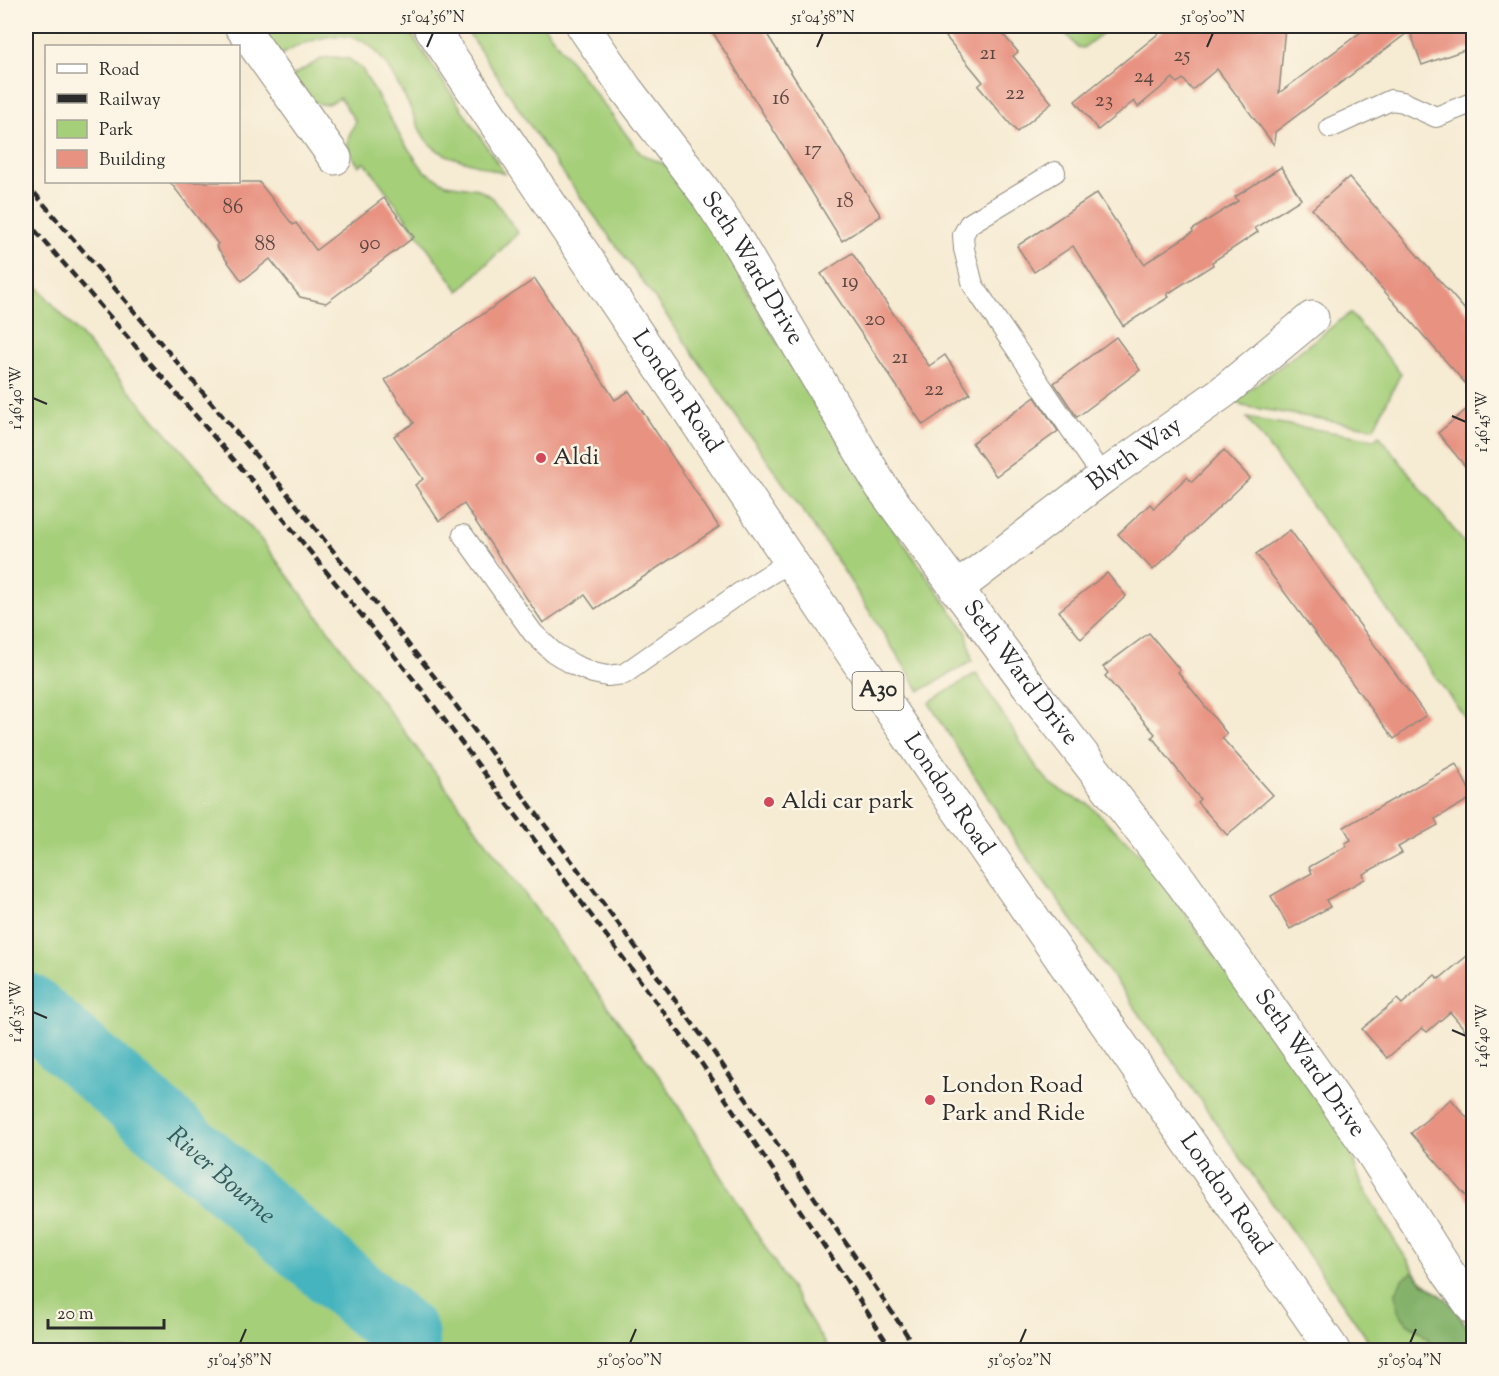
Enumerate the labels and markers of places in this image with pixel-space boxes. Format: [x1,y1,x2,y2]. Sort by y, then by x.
place label: Aldi [553,441,600,475]
marker: Aldi [534,451,548,465]
place label: Aldi car park [781,785,914,819]
marker: Aldi car park [762,795,776,809]
place label: London Road Park and Ride [942,1069,1085,1131]
marker: London Road Park and Ride [923,1093,937,1107]

